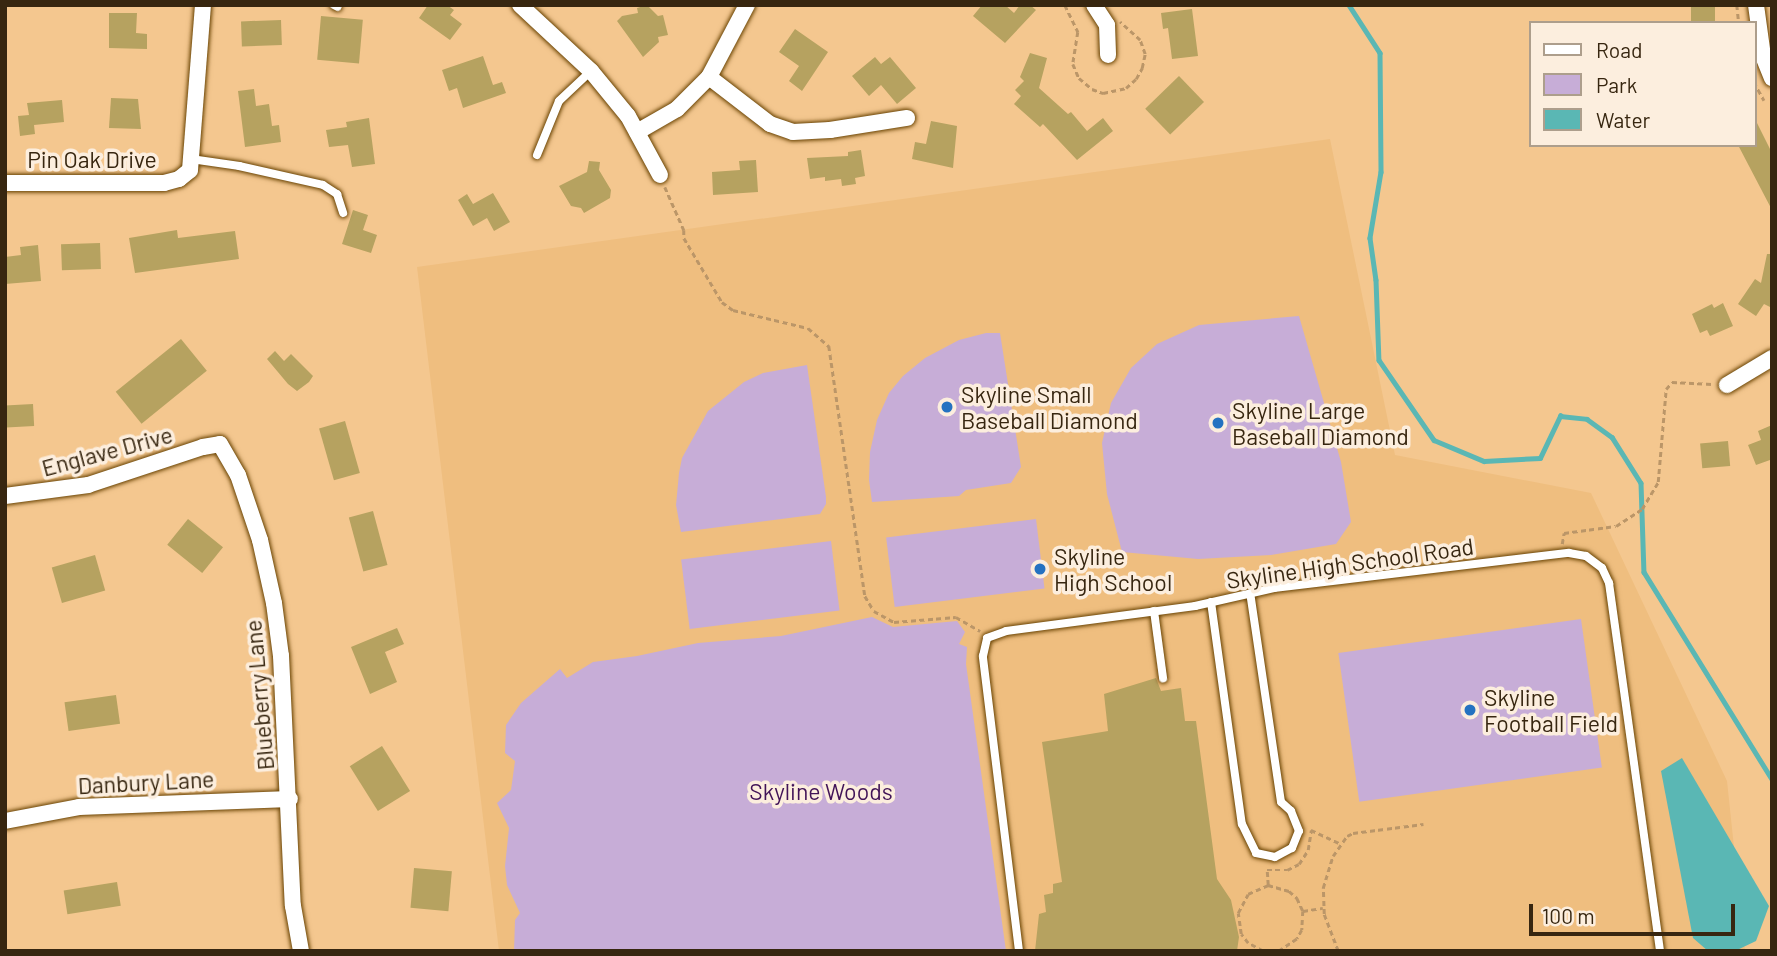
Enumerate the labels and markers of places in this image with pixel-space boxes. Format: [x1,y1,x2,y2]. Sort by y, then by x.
place label: Skyline Small Baseball Diamond [961,380,1138,434]
place label: Skyline Large Baseball Diamond [1232,396,1409,450]
marker: Skyline Small Baseball Diamond [939,399,955,415]
marker: Skyline Large Baseball Diamond [1210,415,1226,431]
place label: Skyline High School [1054,542,1172,596]
marker: Skyline High School [1032,561,1048,577]
place label: Skyline Football Field [1484,683,1618,737]
marker: Skyline Football Field [1462,702,1478,718]

